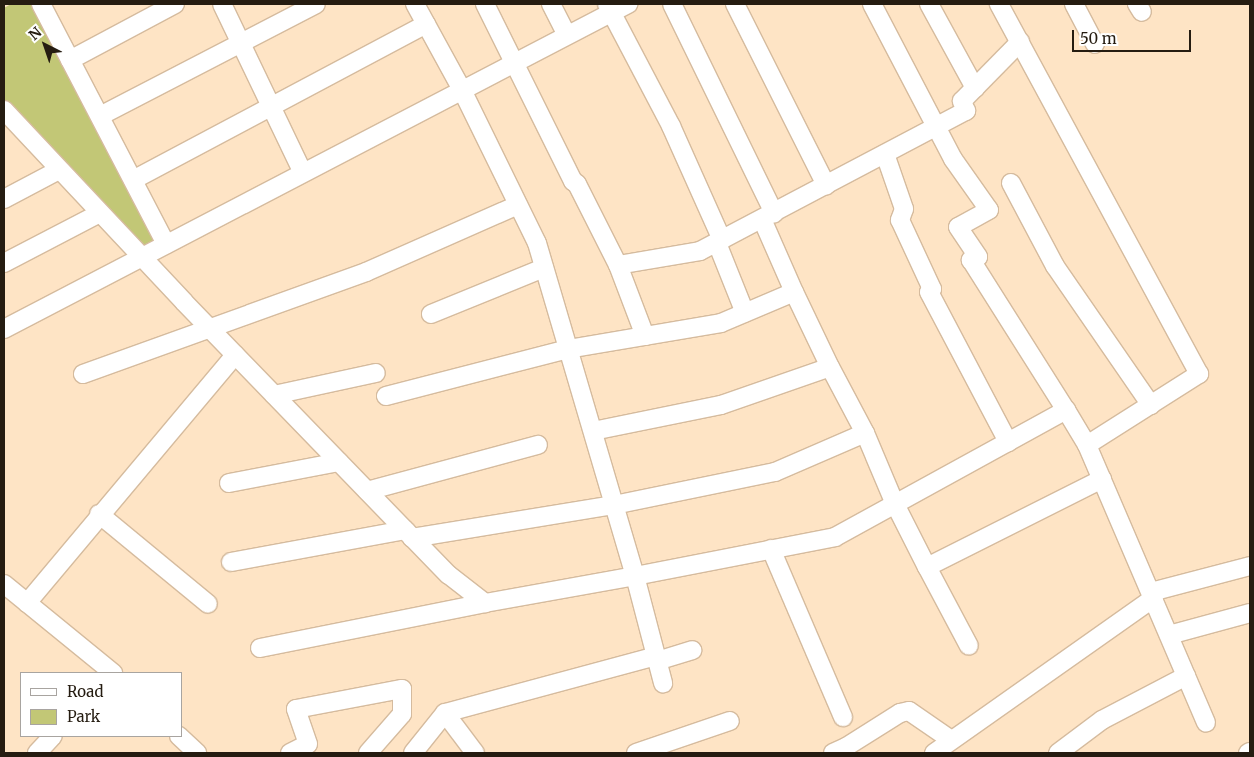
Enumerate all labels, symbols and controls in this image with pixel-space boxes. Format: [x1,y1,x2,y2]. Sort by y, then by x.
north arrow [20,20,70,70]
scale bar [1074,20,1193,52]
text: N [25,23,45,44]
text: 50 m [1080,29,1117,48]
legend [20,672,182,737]
text: Road [67,682,103,701]
text: Park [67,707,100,726]

